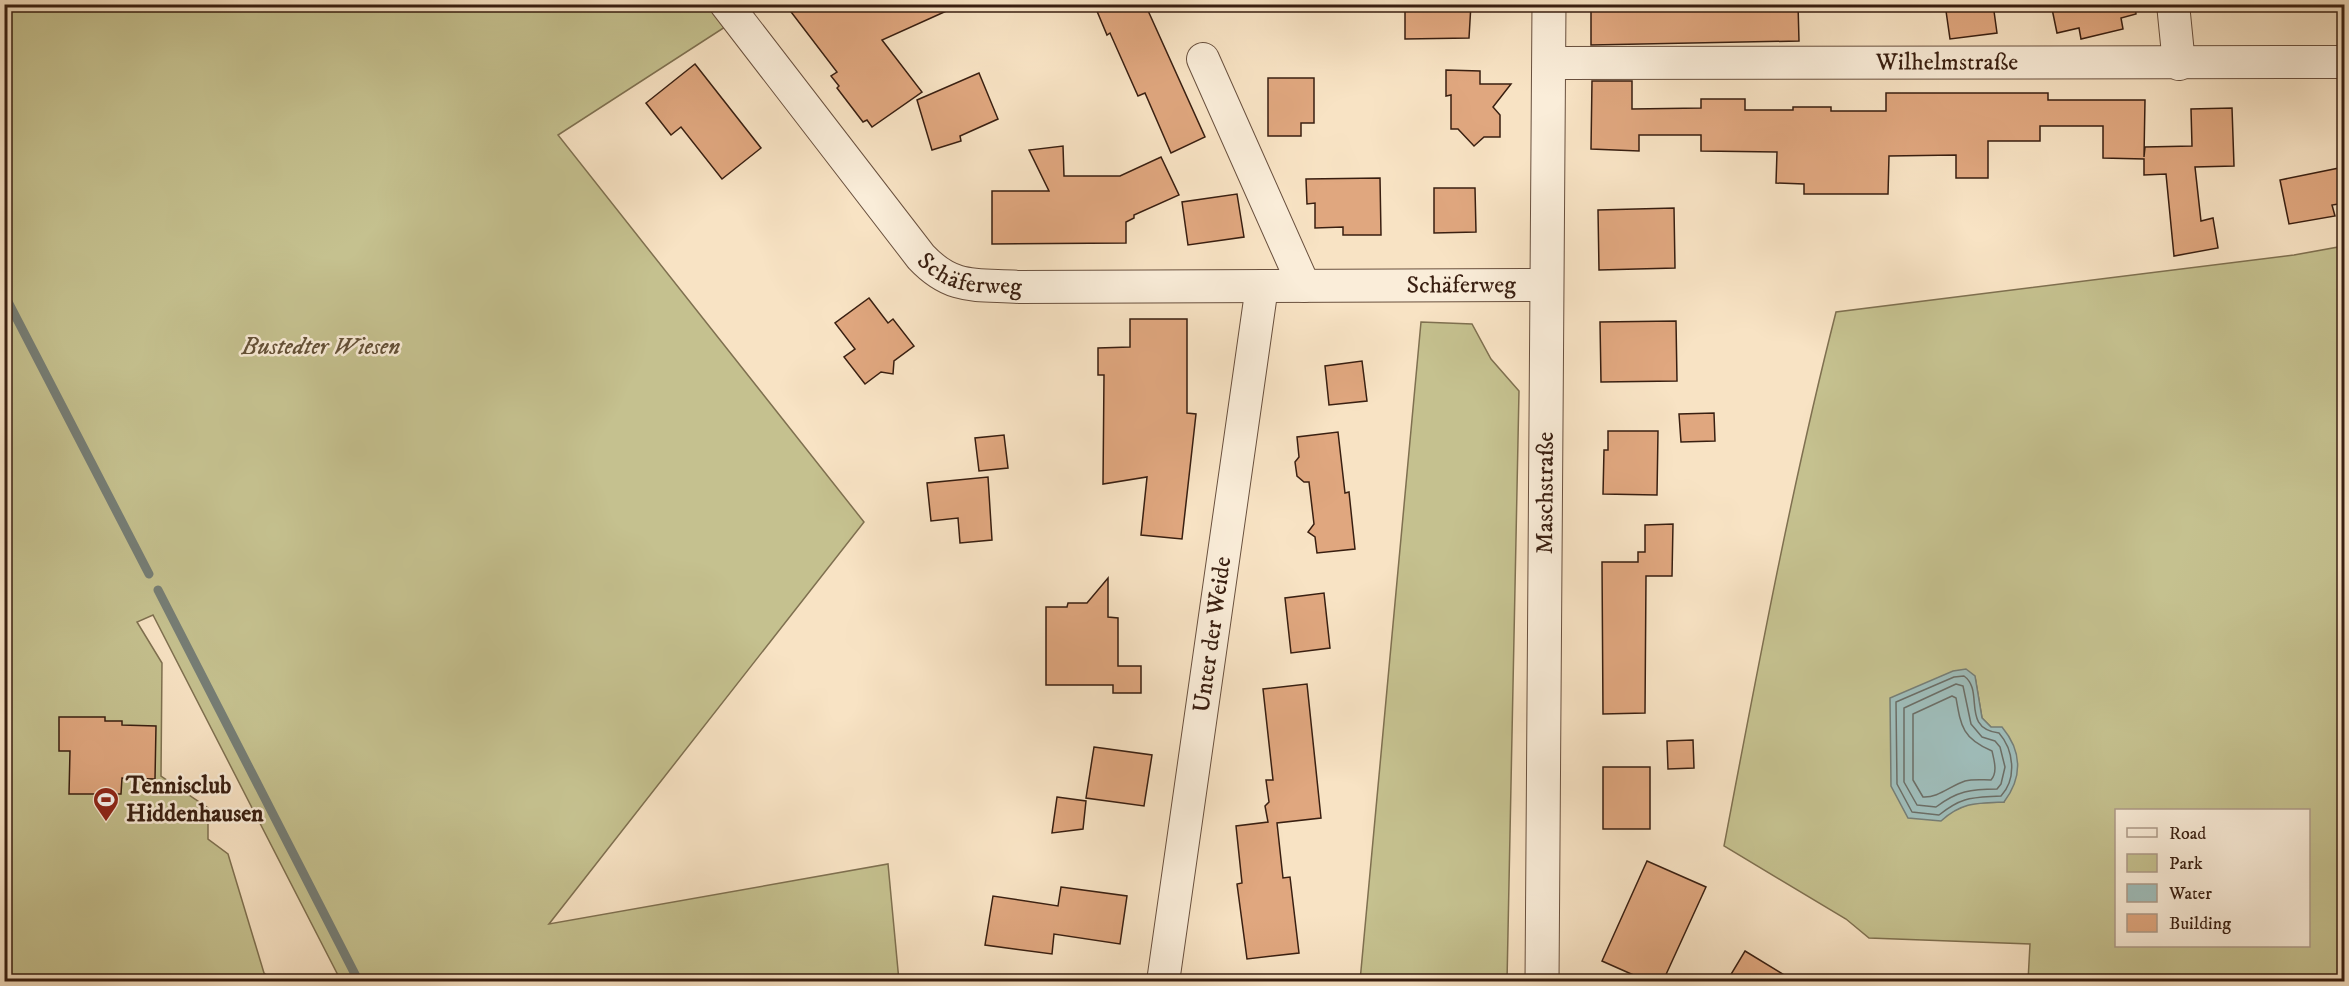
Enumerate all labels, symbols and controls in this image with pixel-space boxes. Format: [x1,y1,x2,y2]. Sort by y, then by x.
street label: Wilhelmstraße [1875,47,2018,78]
street label: Schäferweg [910,246,1023,302]
street label: Schäferweg [1407,270,1516,301]
park label: Bustedter Wiesen [241,332,400,362]
street label: Maschstraße [1530,432,1561,554]
street label: Unter der Weide [1187,555,1238,714]
place label: Tennisclub Hiddenhausen [125,771,264,829]
sports icon: Tennisclub Hiddenhausen [91,785,121,823]
legend [2115,809,2310,947]
text: Road [2169,823,2206,845]
text: Park [2169,853,2203,875]
text: Water [2168,883,2212,905]
text: Building [2169,913,2231,935]

